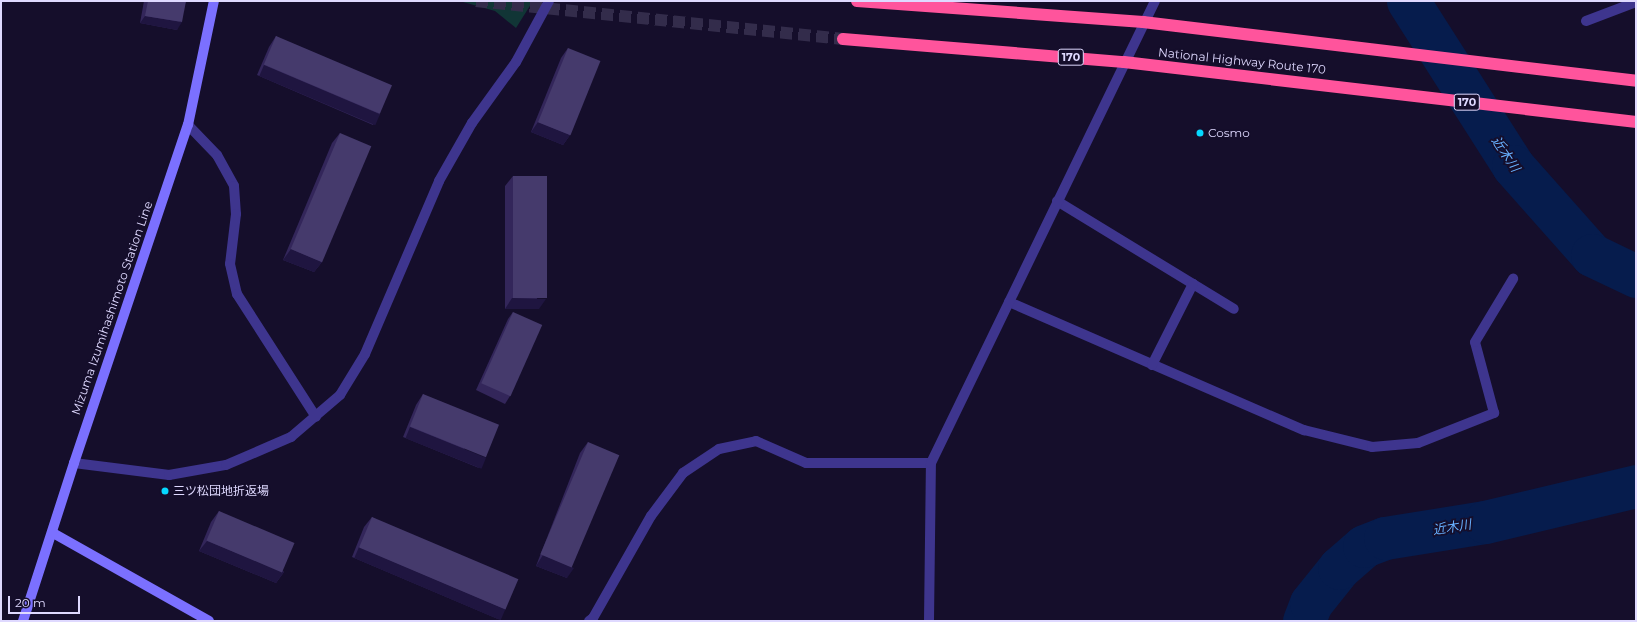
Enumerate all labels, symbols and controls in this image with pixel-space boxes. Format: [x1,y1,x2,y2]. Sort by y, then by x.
street label: National Highway Route 170 [1157,45,1327,77]
road number: 170 [1057,48,1085,66]
road number: 170 [1453,93,1481,111]
place label: Cosmo [1208,126,1250,140]
marker: Cosmo [1195,128,1205,138]
water label: 近木川 [1489,133,1523,175]
street label: Mizuma Izumihashimoto Station Line [69,199,155,417]
place label: 三ツ松団地折返場 [173,484,269,498]
marker: 三ツ松団地折返場 [160,486,170,496]
water label: 近木川 [1432,516,1472,538]
scale bar [10,588,82,614]
text: 20 m [15,595,46,610]

